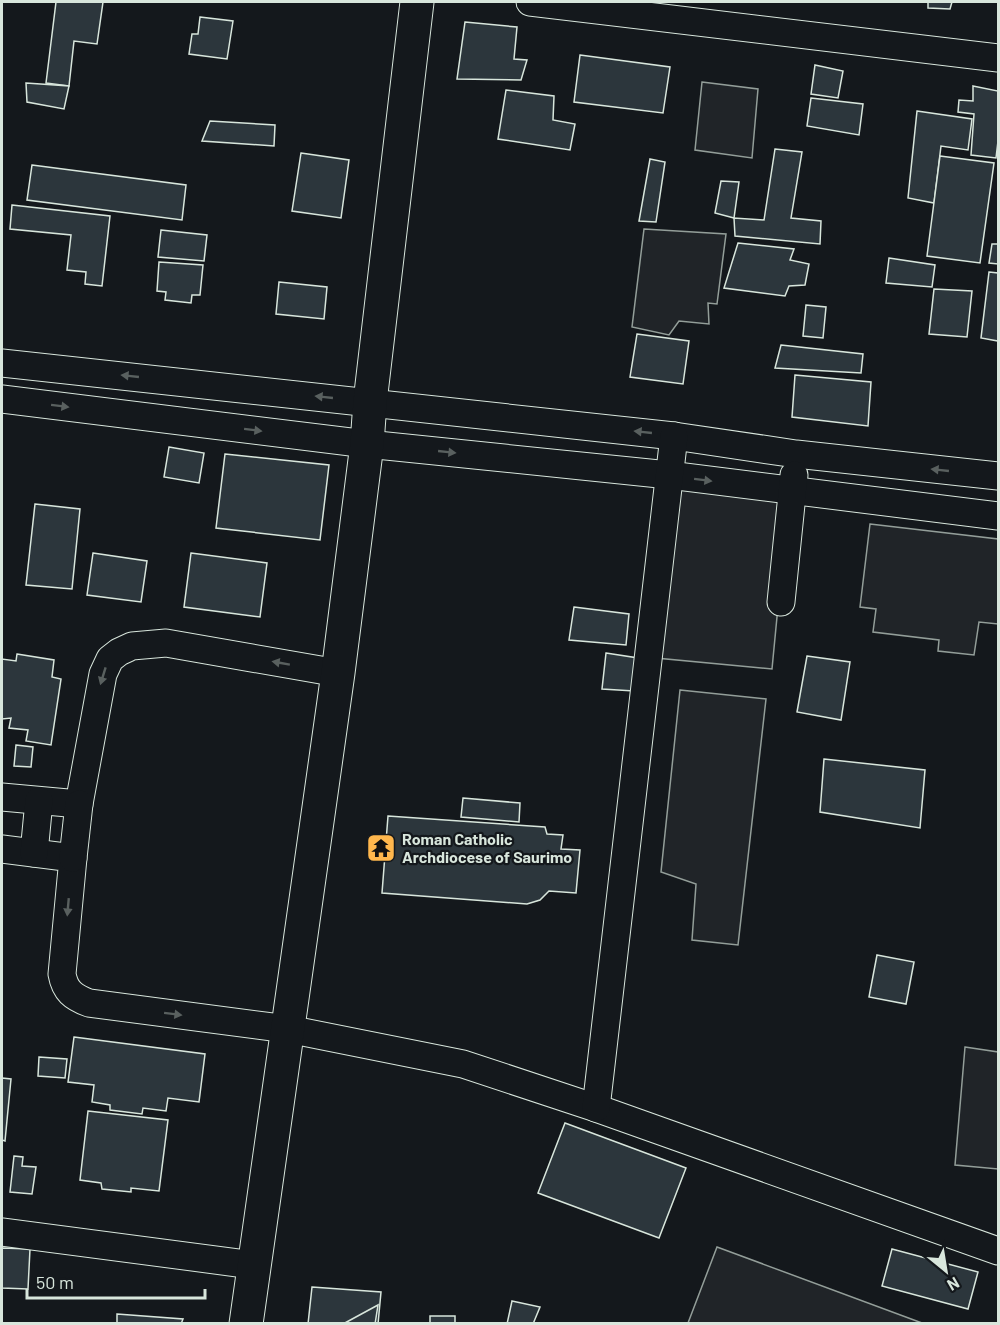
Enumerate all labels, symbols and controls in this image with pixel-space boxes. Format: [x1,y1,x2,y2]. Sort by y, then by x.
one-way arrow [120,372,139,381]
one-way arrow [314,392,333,402]
one-way arrow [50,402,69,411]
one-way arrow [244,425,263,435]
one-way arrow [633,427,652,437]
one-way arrow [437,447,456,457]
one-way arrow [931,465,950,475]
one-way arrow [694,475,713,484]
one-way arrow [271,658,290,667]
one-way arrow [98,667,108,685]
place label: Roman Catholic Archdiocese of Saurimo [402,829,572,866]
temple icon: Roman Catholic Archdiocese of Saurimo [365,832,397,864]
one-way arrow [63,897,73,916]
one-way arrow [164,1009,183,1018]
north arrow [916,1241,976,1301]
scale bar [27,1262,206,1300]
text: 50 m [36,1271,74,1293]
text: N [944,1274,963,1295]

